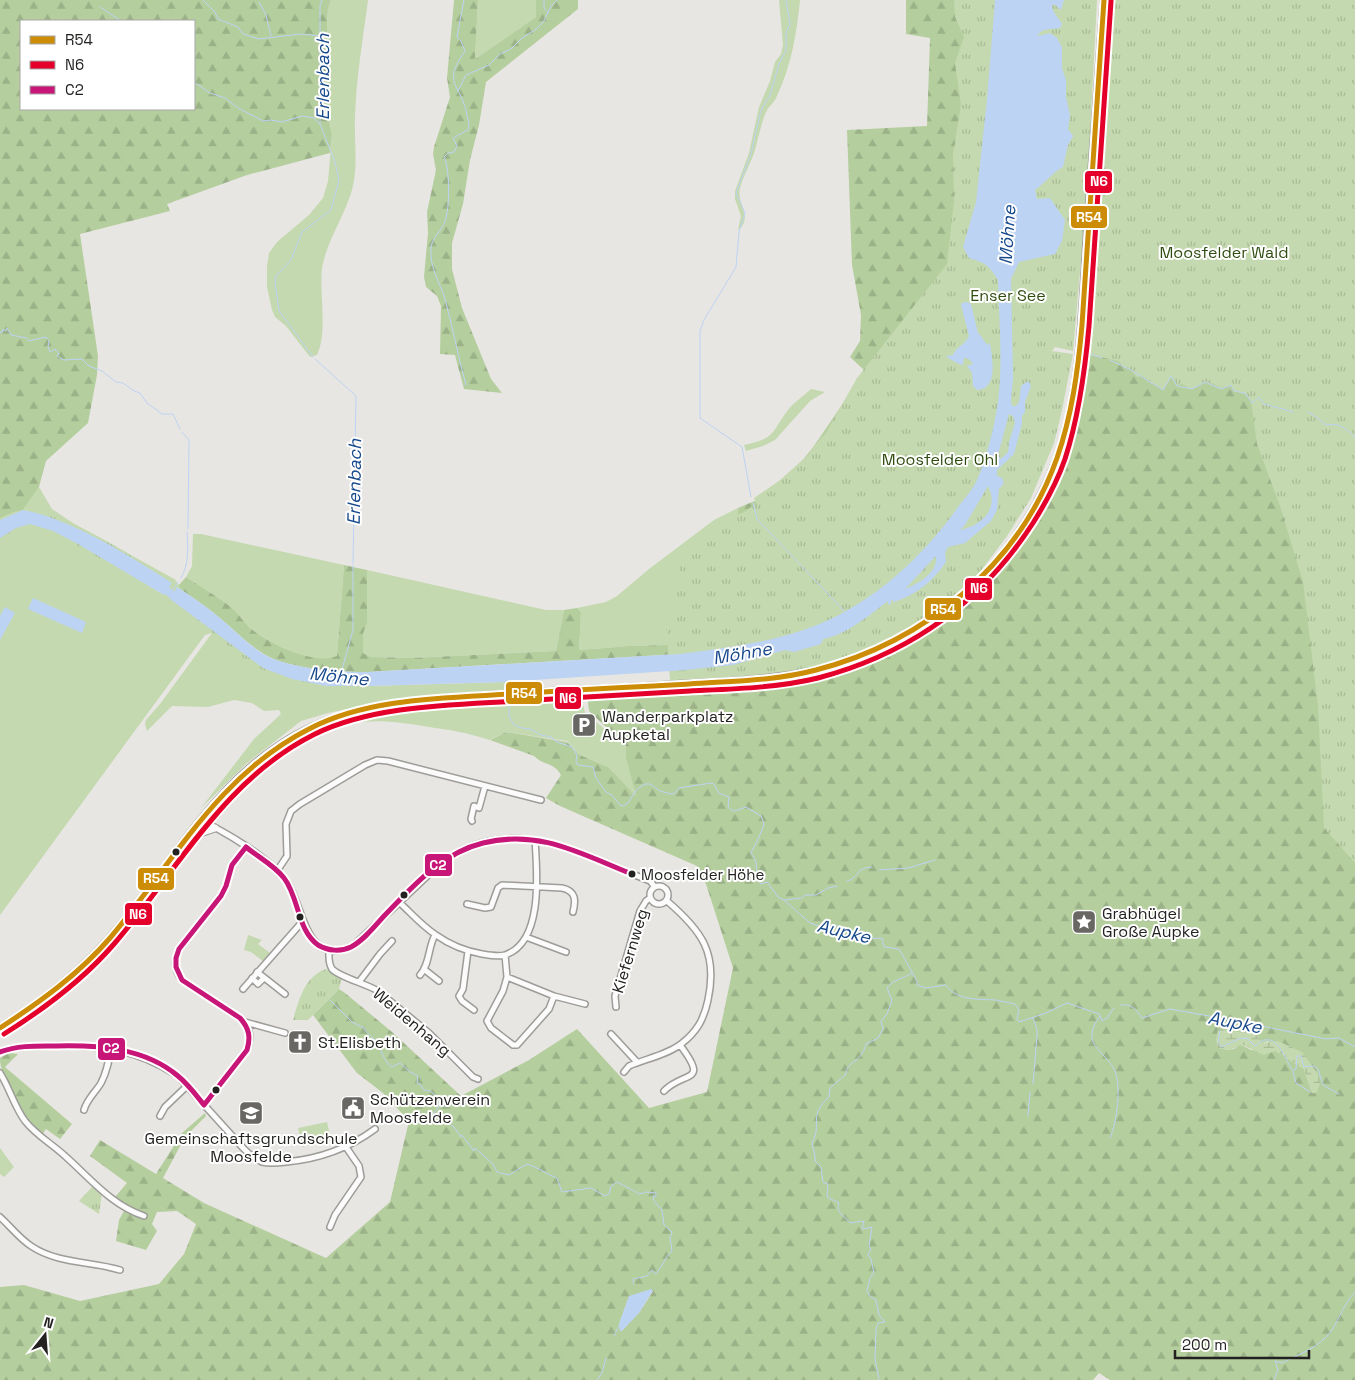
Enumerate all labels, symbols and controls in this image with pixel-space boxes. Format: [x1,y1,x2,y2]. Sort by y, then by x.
legend [20,20,195,110]
text: R54 [65,30,93,49]
water label: Erlenbach [311,33,334,120]
text: N6 [65,55,84,74]
text: C2 [65,80,84,99]
line badge: N6 [1084,170,1113,194]
text: N6 [1090,172,1108,190]
water label: Möhne [993,203,1021,265]
line badge: R54 [1070,205,1108,229]
text: R54 [1076,208,1102,226]
park label: Moosfelder Wald [1159,242,1289,263]
park label: Enser See [970,285,1046,306]
water label: Erlenbach [342,438,366,525]
park label: Moosfelder Ohl [882,449,998,470]
line badge: N6 [964,577,993,601]
text: N6 [970,579,988,597]
line badge: R54 [924,597,962,621]
text: R54 [930,600,956,618]
water label: Möhne [711,636,775,669]
water label: Möhne [308,661,371,691]
line badge: R54 [505,681,543,705]
text: R54 [511,684,537,702]
line badge: N6 [554,686,582,710]
text: N6 [559,689,577,707]
place label: Wanderparkplatz Aupketal [602,706,733,745]
parking icon: Wanderparkplatz Aupketal [571,712,597,738]
unlabelled marker [171,847,181,857]
line badge: C2 [424,853,453,877]
text: C2 [429,856,447,874]
place label: Moosfelder Höhe [641,865,764,884]
line badge: R54 [137,867,175,891]
text: R54 [143,869,169,887]
marker: Moosfelder Höhe [627,869,637,879]
unlabelled marker [399,890,409,900]
line badge: N6 [124,902,153,926]
place label: Grabhügel Große Aupke [1102,903,1199,942]
text: N6 [129,905,147,923]
street label: Kiefernweg [607,906,653,996]
place icon: Grabhügel Große Aupke [1071,909,1097,935]
unlabelled marker [295,912,305,922]
water label: Aupke [815,914,874,949]
street label: Weidenhang [369,983,455,1061]
water label: Aupke [1206,1006,1265,1039]
church icon: St.Elisbeth [287,1029,313,1055]
place label: St.Elisbeth [318,1032,401,1053]
line badge: C2 [97,1037,126,1061]
text: C2 [102,1039,120,1057]
unlabelled marker [211,1085,221,1095]
place label: Schützenverein Moosfelde [370,1089,490,1128]
public building icon: Schützenverein Moosfelde [340,1095,366,1121]
school or university icon: Gemeinschaftsgrundschule Moosfelde [238,1100,264,1126]
place label: Gemeinschaftsgrundschule Moosfelde [144,1128,358,1167]
north arrow [20,1310,70,1360]
text: N [42,1313,56,1333]
scale bar [1175,1328,1309,1360]
text: 200 m [1182,1335,1227,1354]

